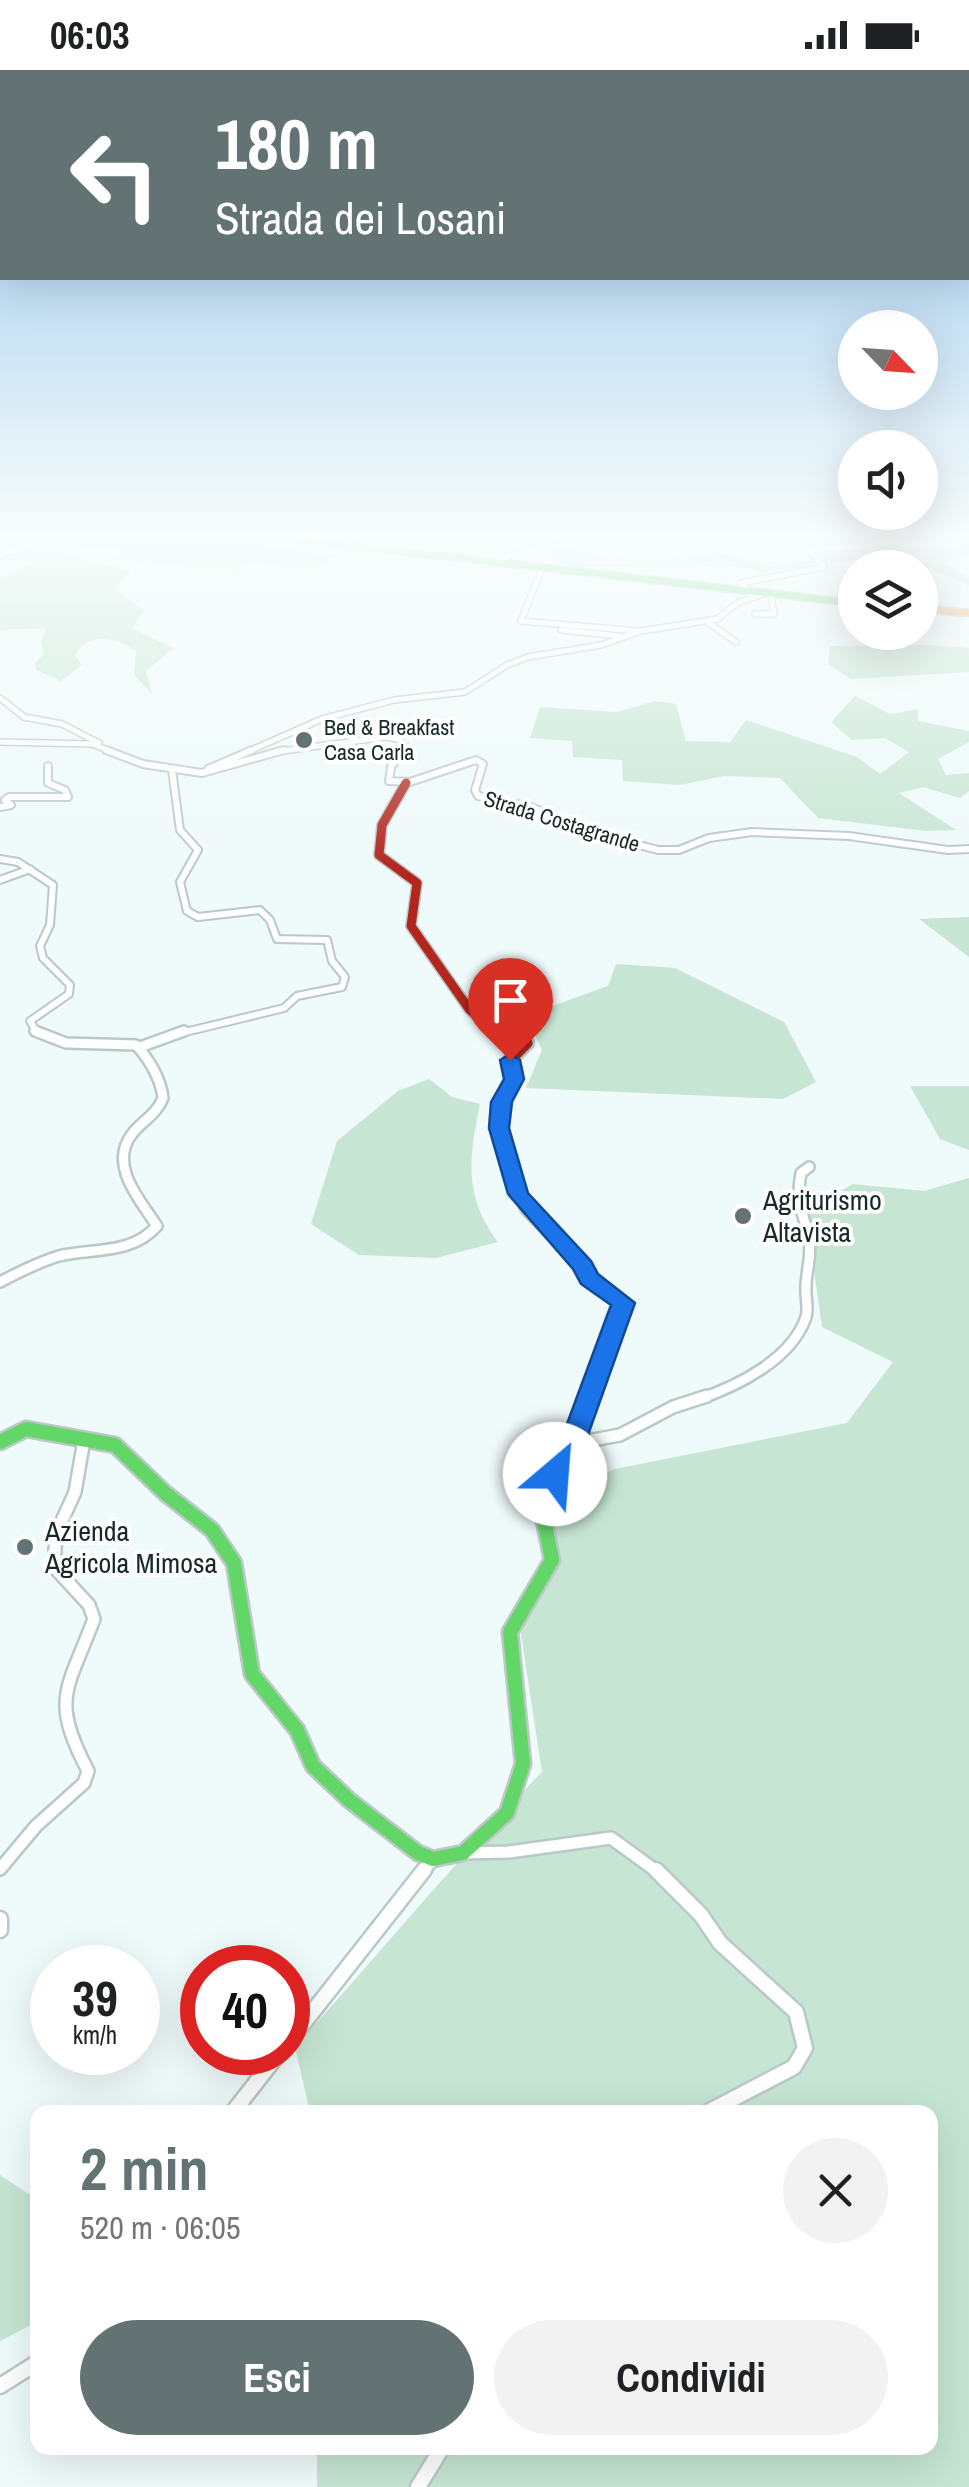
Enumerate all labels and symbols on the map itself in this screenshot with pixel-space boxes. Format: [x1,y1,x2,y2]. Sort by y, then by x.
north arrow [838,310,938,410]
place label: Bed & Breakfast Casa Carla [324,712,454,767]
marker: Bed & Breakfast Casa Carla [293,729,315,751]
street label: Strada Costagrande [480,783,644,859]
pin [468,958,553,1061]
place label: Agriturismo Altavista [762,1181,882,1251]
marker: Agriturismo Altavista [732,1205,754,1227]
position arrow [503,1422,607,1526]
place label: Azienda Agricola Mimosa [44,1512,217,1582]
marker: Azienda Agricola Mimosa [14,1536,36,1558]
speed limit sign: 40 [180,1945,310,2075]

